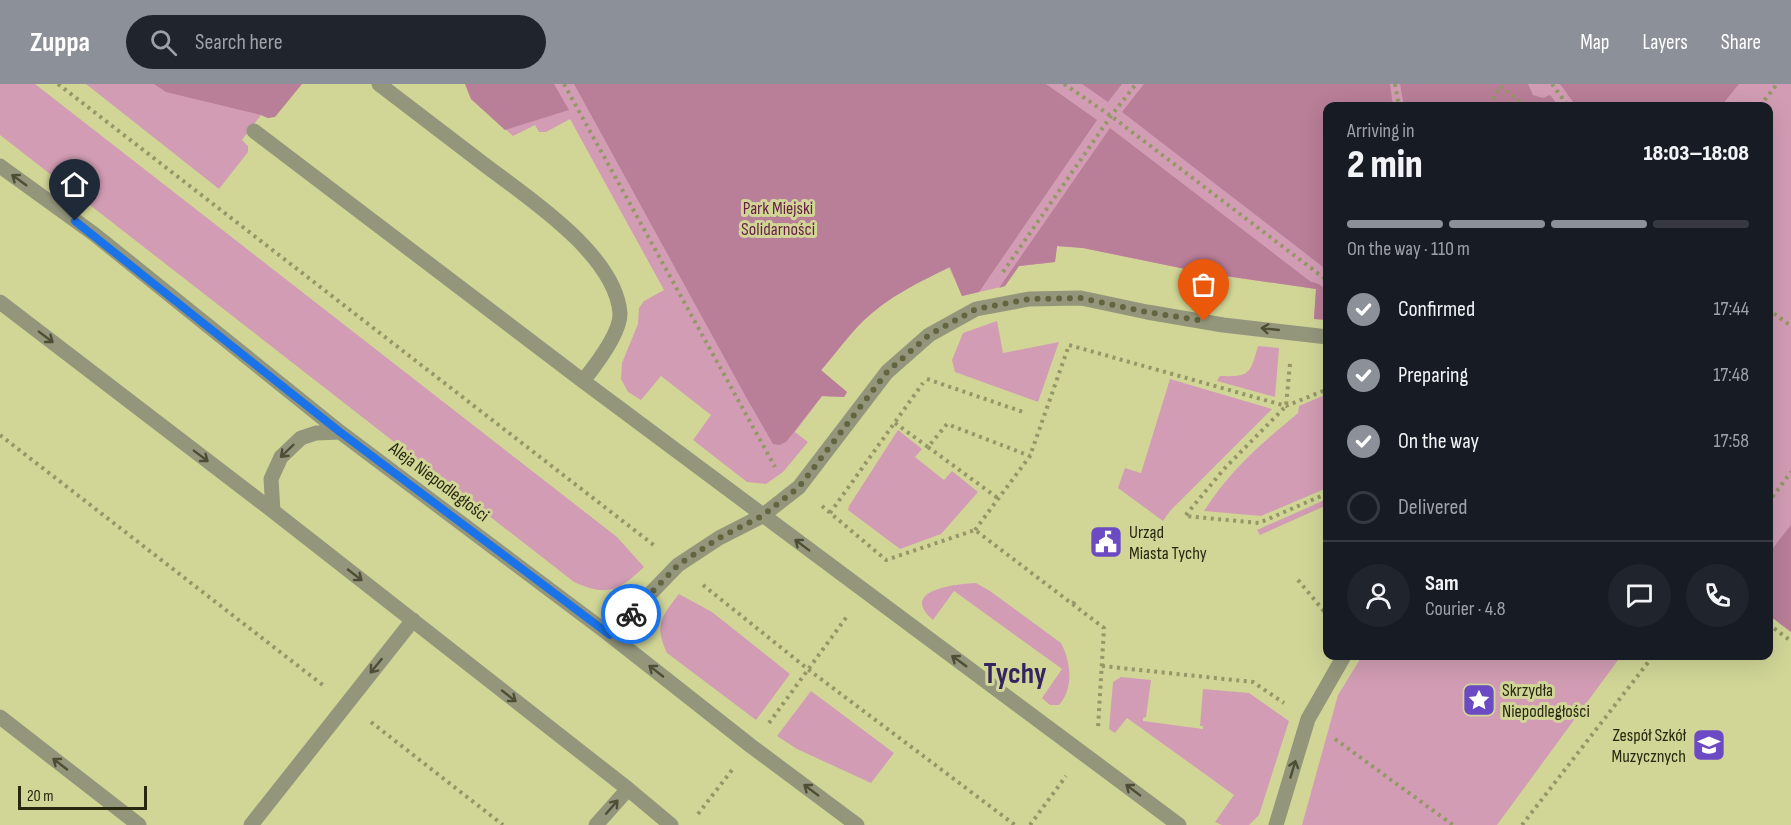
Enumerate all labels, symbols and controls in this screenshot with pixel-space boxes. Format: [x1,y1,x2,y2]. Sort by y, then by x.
search box [126,15,546,69]
text: Zuppa [30,26,90,59]
icon: search [147,26,180,59]
text: Search here [195,29,283,56]
text: Map [1580,30,1609,55]
text: Layers [1642,30,1688,55]
text: Share [1721,30,1761,55]
text: Arriving in [1347,119,1415,143]
text: 18:03–18:08 [1643,140,1749,167]
text: 2 min [1347,142,1423,189]
pin [49,159,100,221]
icon: home [58,168,91,201]
one-way arrow [12,174,28,186]
park label: Park Miejski Solidarności [741,198,815,240]
text: On the way · 110 m [1347,237,1470,261]
pin [1178,259,1229,321]
icon: bag [1187,268,1220,301]
icon: check [1347,293,1380,326]
text: Confirmed [1398,296,1475,323]
text: 17:44 [1714,297,1749,321]
one-way arrow [1260,323,1280,334]
one-way arrow [38,331,54,343]
icon: check [1347,359,1380,392]
text: Preparing [1398,362,1468,389]
text: 17:48 [1713,363,1749,387]
icon: check [1347,425,1380,458]
text: On the way [1398,428,1479,455]
text: 17:58 [1714,429,1749,453]
street label: Aleja Niepodległości [384,437,493,526]
one-way arrow [280,444,295,458]
one-way arrow [193,449,209,462]
text: Delivered [1398,494,1467,521]
place label: Urząd Miasta Tychy [1129,522,1207,564]
public building icon: Urząd Miasta Tychy [1088,524,1124,560]
one-way arrow [795,539,811,552]
button: person [1347,564,1410,627]
button: chat [1608,564,1671,627]
button: phone [1686,564,1749,627]
one-way arrow [347,569,363,582]
text: Sam [1425,570,1459,597]
courier [601,584,661,644]
text: Courier · 4.8 [1425,597,1506,621]
icon: bike [615,598,648,631]
one-way arrow [951,655,967,668]
district label: Tychy [984,656,1047,692]
one-way arrow [370,658,383,674]
one-way arrow [648,665,664,678]
place label: Skrzydła Niepodległości [1502,680,1590,722]
place icon: Skrzydła Niepodległości [1461,682,1497,718]
one-way arrow [500,689,516,702]
place label: Zespół Szkół Muzycznych [1612,725,1687,767]
school or university icon: Zespół Szkół Muzycznych [1691,727,1727,763]
one-way arrow [52,757,68,770]
one-way arrow [1288,760,1299,779]
scale bar [18,783,147,810]
one-way arrow [803,784,819,796]
one-way arrow [1125,784,1141,796]
text: 20 m [27,787,54,806]
one-way arrow [605,800,619,815]

